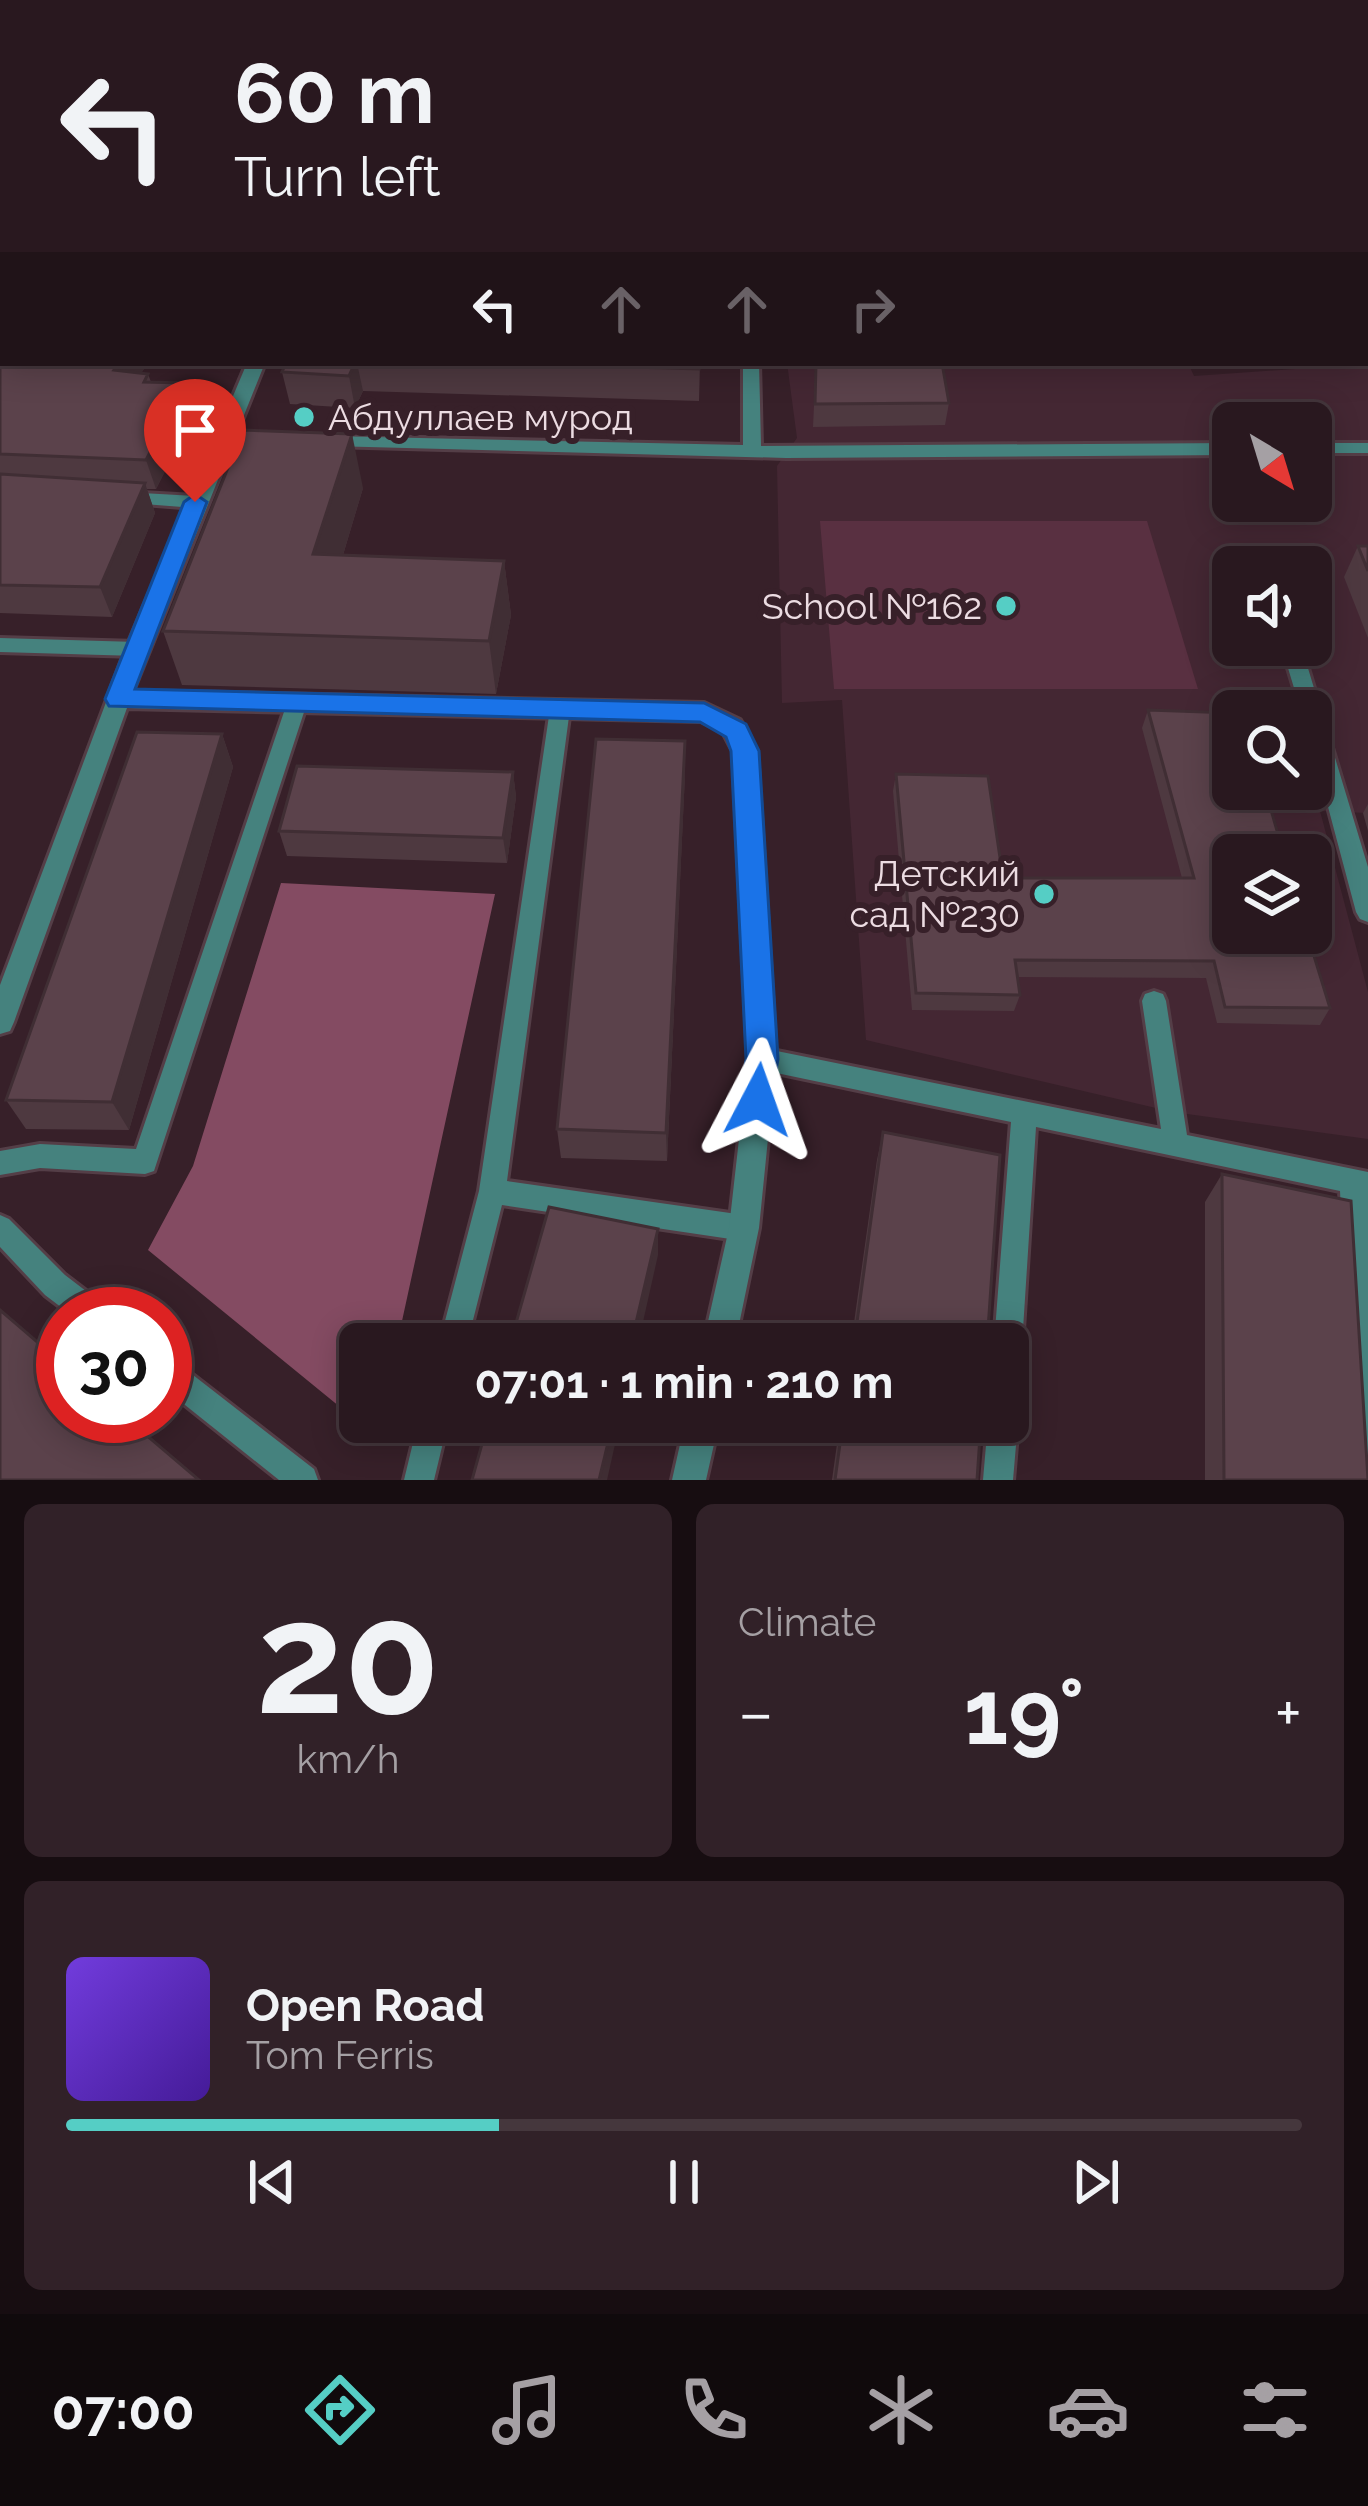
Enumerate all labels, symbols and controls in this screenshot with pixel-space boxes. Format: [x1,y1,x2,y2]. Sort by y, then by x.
text: 60 m [234,44,435,143]
icon: left [36,48,192,204]
text: Turn left [234,145,441,209]
icon: left [462,276,528,342]
icon: ahead [588,276,654,342]
icon: ahead [714,276,780,342]
icon: right [840,276,906,342]
pin [144,379,246,502]
place label: Абдуллаев мурод [328,396,633,438]
icon: arrive [162,397,228,463]
north arrow [1212,402,1332,522]
map controls [1212,402,1332,954]
marker: Абдуллаев мурод [291,404,317,430]
button: sound [1212,546,1332,666]
place label: School №162 [762,585,982,627]
marker: School №162 [993,593,1019,619]
button: search [1212,690,1332,810]
button: layers [1212,834,1332,954]
place label: Детский сад №230 [850,852,1020,935]
marker: Детский сад №230 [1031,881,1057,907]
position arrow [695,1037,821,1163]
speed limit sign: 30 [36,1287,192,1443]
text: 07:01 · 1 min · 210 m [475,1356,893,1409]
text: 20 [256,1566,440,1750]
text: Climate [738,1599,876,1645]
text: 19° [964,1659,1084,1765]
text: − [738,1674,774,1751]
text: + [1275,1674,1302,1751]
text: km/h [297,1736,399,1782]
text: Open Road [246,1979,485,2032]
text: Tom Ferris [246,2032,434,2078]
icon: previous [239,2149,305,2215]
icon: pause [651,2149,717,2215]
icon: next [1063,2149,1129,2215]
icon: directions [298,2368,382,2452]
icon: music [485,2368,569,2452]
icon: phone [672,2368,756,2452]
icon: climate [859,2368,943,2452]
icon: car [1046,2368,1130,2452]
icon: filters [1233,2368,1317,2452]
text: 07:00 [51,2378,195,2442]

